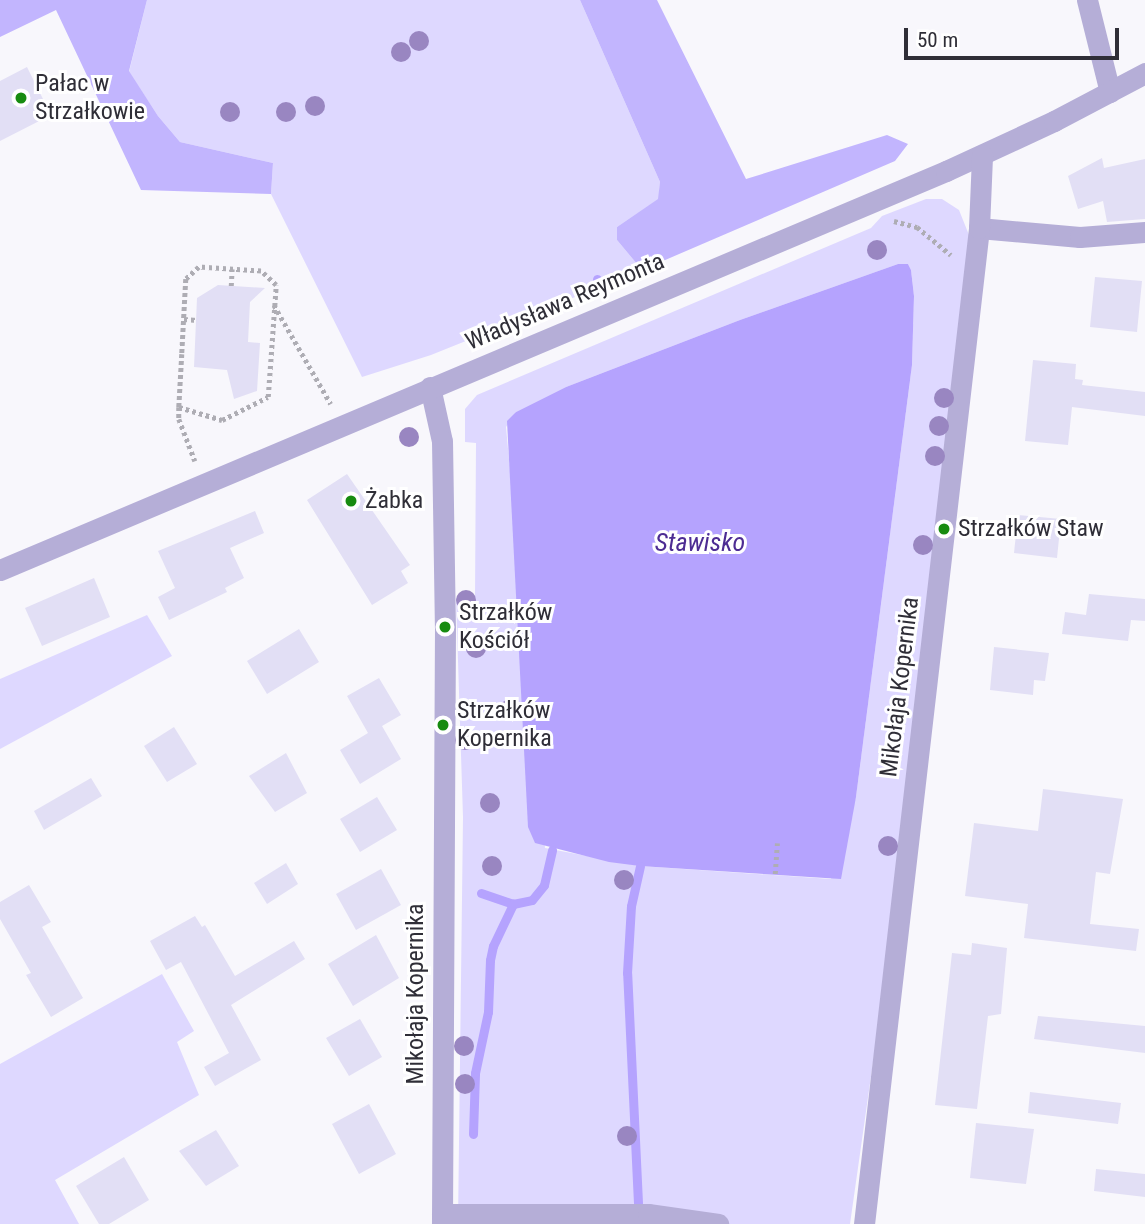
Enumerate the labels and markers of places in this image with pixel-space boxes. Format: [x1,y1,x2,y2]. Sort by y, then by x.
place label: Pałac w Strzałkowie [35,70,145,126]
marker: Pałac w Strzałkowie [13,90,29,106]
place label: Żabka [365,487,423,515]
marker: Żabka [343,493,359,509]
place label: Strzałków Staw [958,515,1104,543]
marker: Strzałków Staw [936,521,952,537]
place label: Strzałków Kościół [459,599,552,655]
marker: Strzałków Kościół [437,619,453,635]
place label: Strzałków Kopernika [457,697,552,753]
marker: Strzałków Kopernika [435,717,451,733]

